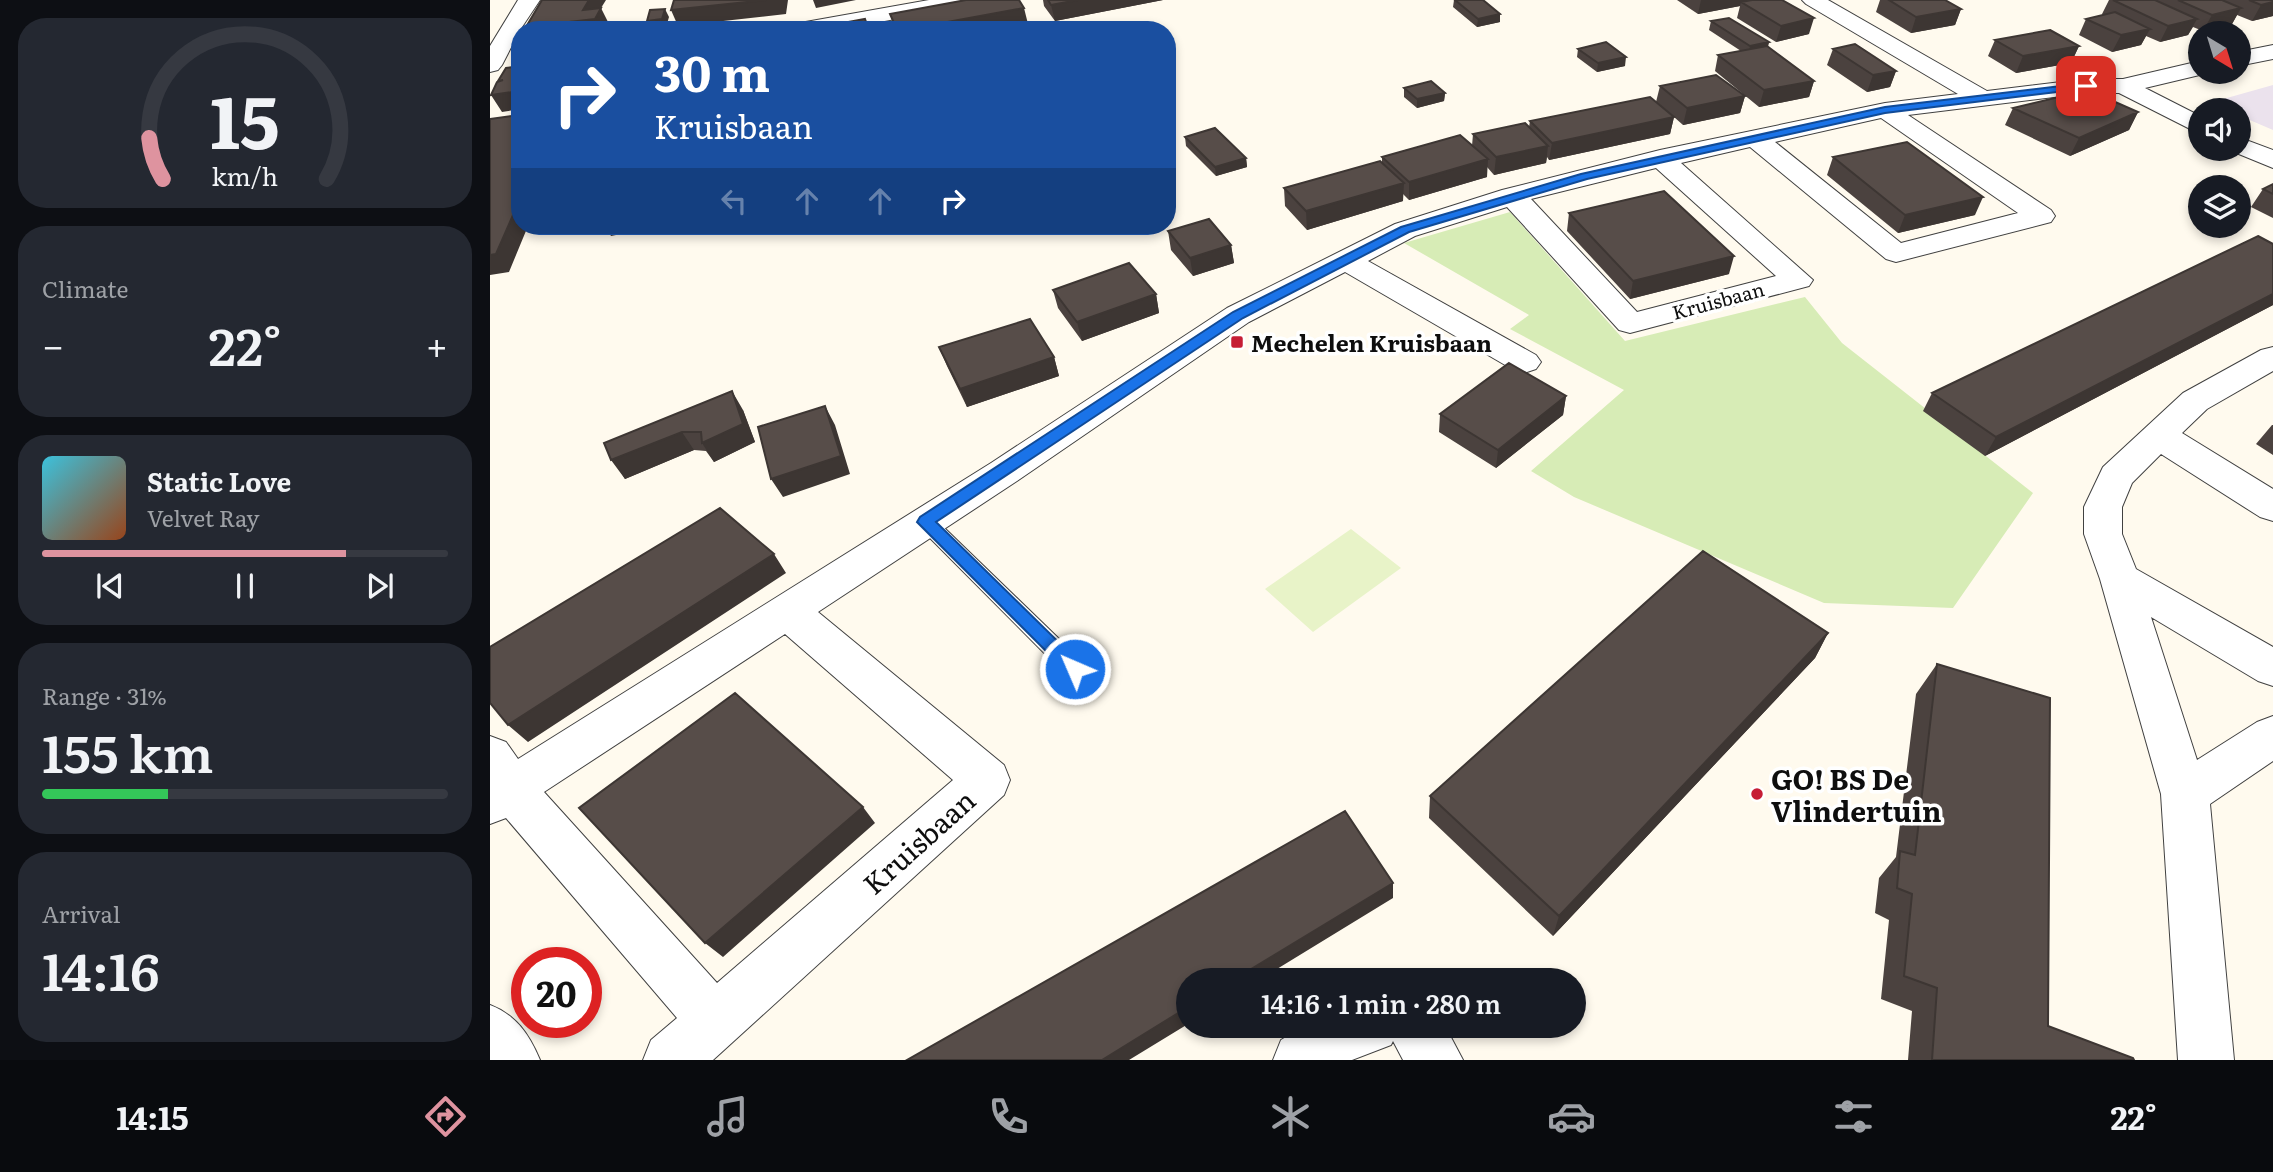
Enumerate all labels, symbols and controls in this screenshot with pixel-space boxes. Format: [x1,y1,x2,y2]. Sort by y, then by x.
north arrow [2188,21,2250,84]
map controls [2188,21,2251,238]
text: 30 m [654,34,770,107]
icon: right [539,49,630,140]
pin [2056,56,2116,116]
text: 15 [210,64,280,172]
icon: arrive [2067,67,2105,105]
button: sound [2188,98,2251,161]
text: Kruisbaan [654,101,813,149]
text: km/h [212,157,278,194]
button: layers [2188,175,2251,238]
icon: left [715,182,753,220]
icon: ahead [788,182,826,220]
icon: ahead [861,182,899,220]
icon: right [934,182,972,220]
text: Climate [42,271,128,305]
street label: Kruisbaan [1669,274,1767,326]
text: 22° [208,305,282,382]
text: − [42,315,64,372]
text: + [426,315,448,372]
place label: Mechelen Kruisbaan [1251,325,1492,359]
marker: Mechelen Kruisbaan [1229,334,1245,350]
text: Static Love [147,461,291,500]
text: Velvet Ray [147,500,259,534]
icon: previous [91,567,129,605]
icon: pause [226,567,264,605]
icon: next [361,567,399,605]
position arrow [1038,632,1112,706]
text: Range · 31% [42,678,167,712]
text: 155 km [42,712,213,789]
place label: GO! BS De Vlindertuin [1771,757,1941,831]
street label: Kruisbaan [852,779,984,903]
marker: GO! BS De Vlindertuin [1749,786,1765,802]
text: Arrival [42,896,121,930]
text: 14:16 [42,930,160,1007]
speed limit sign: 20 [511,947,602,1038]
text: 14:16 · 1 min · 280 m [1261,983,1501,1022]
text: 14:15 [116,1092,189,1140]
icon: directions [421,1092,470,1141]
icon: music [703,1092,752,1141]
icon: phone [984,1092,1033,1141]
icon: climate [1266,1092,1315,1141]
icon: car [1547,1092,1596,1141]
icon: filters [1829,1092,1878,1141]
text: 22° [2110,1092,2157,1140]

